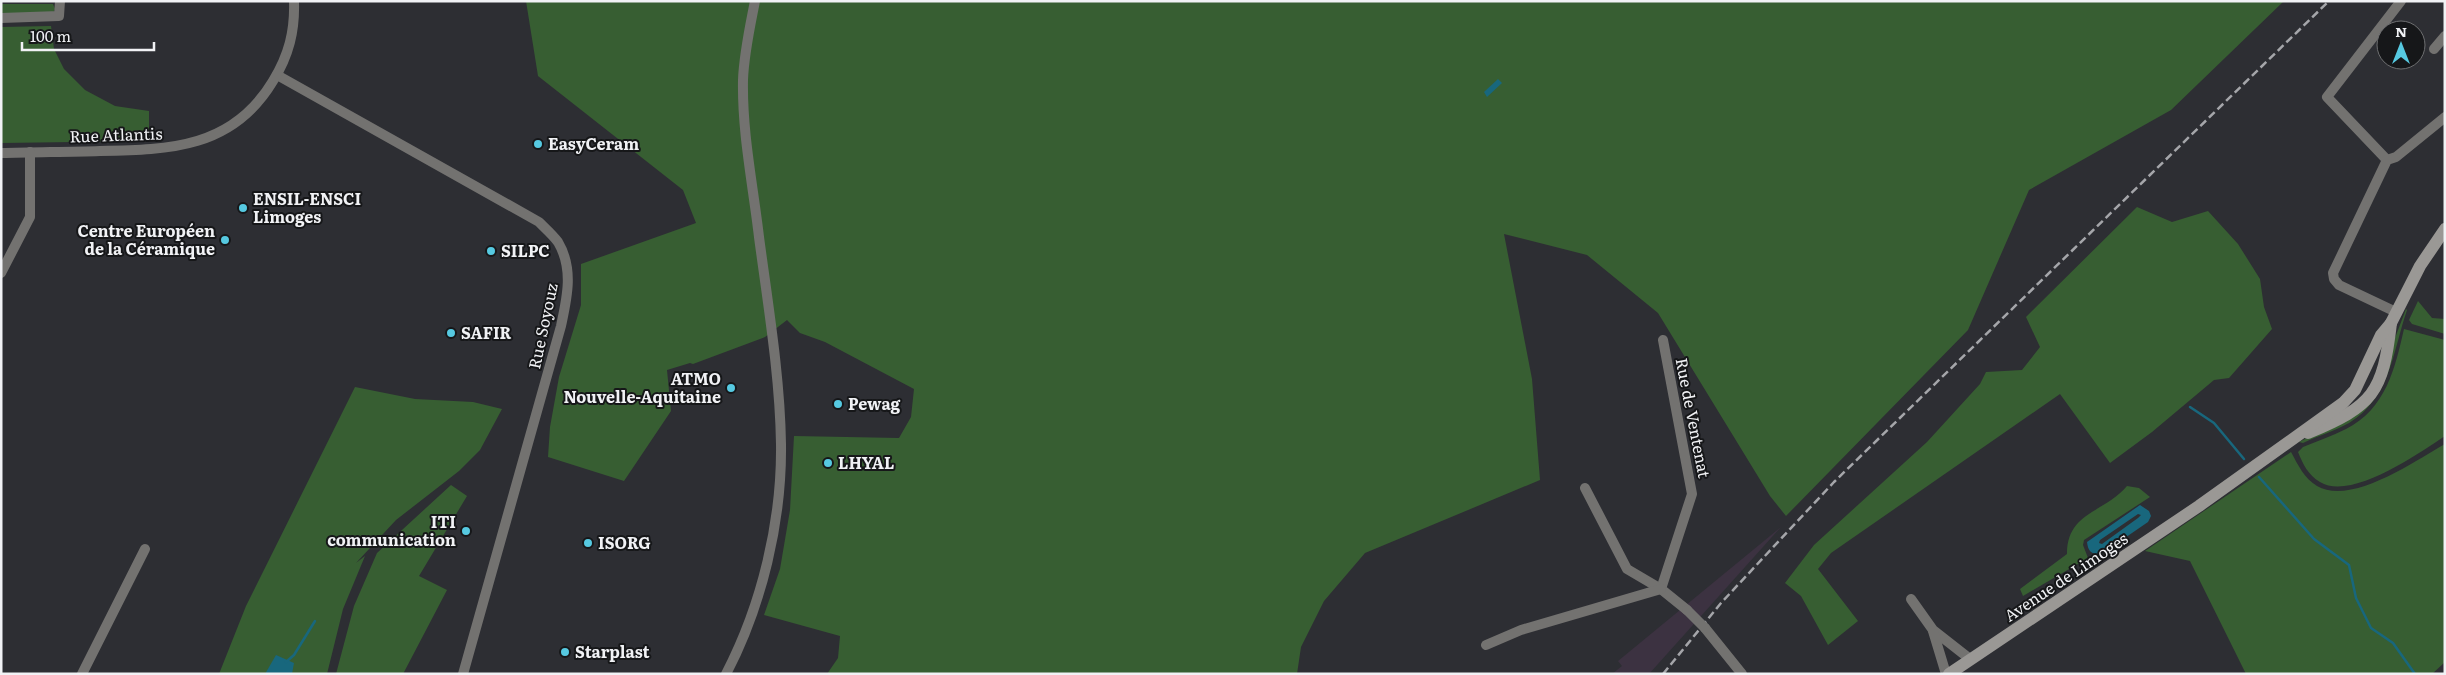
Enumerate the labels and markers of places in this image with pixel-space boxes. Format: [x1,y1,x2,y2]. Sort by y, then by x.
place label: EasyCeram [548,131,639,155]
marker: EasyCeram [532,138,544,150]
place label: ENSIL-ENSCI Limoges [253,186,361,228]
marker: ENSIL-ENSCI Limoges [237,202,249,214]
place label: Centre Européen de la Céramique [77,218,215,260]
marker: Centre Européen de la Céramique [219,234,231,246]
place label: SILPC [501,238,550,262]
marker: SILPC [485,245,497,257]
place label: SAFIR [461,320,512,344]
marker: SAFIR [445,327,457,339]
place label: ATMO Nouvelle-Aquitaine [563,366,721,408]
marker: ATMO Nouvelle-Aquitaine [725,382,737,394]
place label: Pewag [848,391,901,415]
marker: Pewag [832,398,844,410]
place label: LHYAL [838,450,894,474]
marker: LHYAL [822,457,834,469]
place label: ITI communication [327,509,456,551]
marker: ITI communication [460,525,472,537]
place label: ISORG [598,530,651,554]
marker: ISORG [582,537,594,549]
place label: Starplast [575,639,650,663]
marker: Starplast [559,646,571,658]

